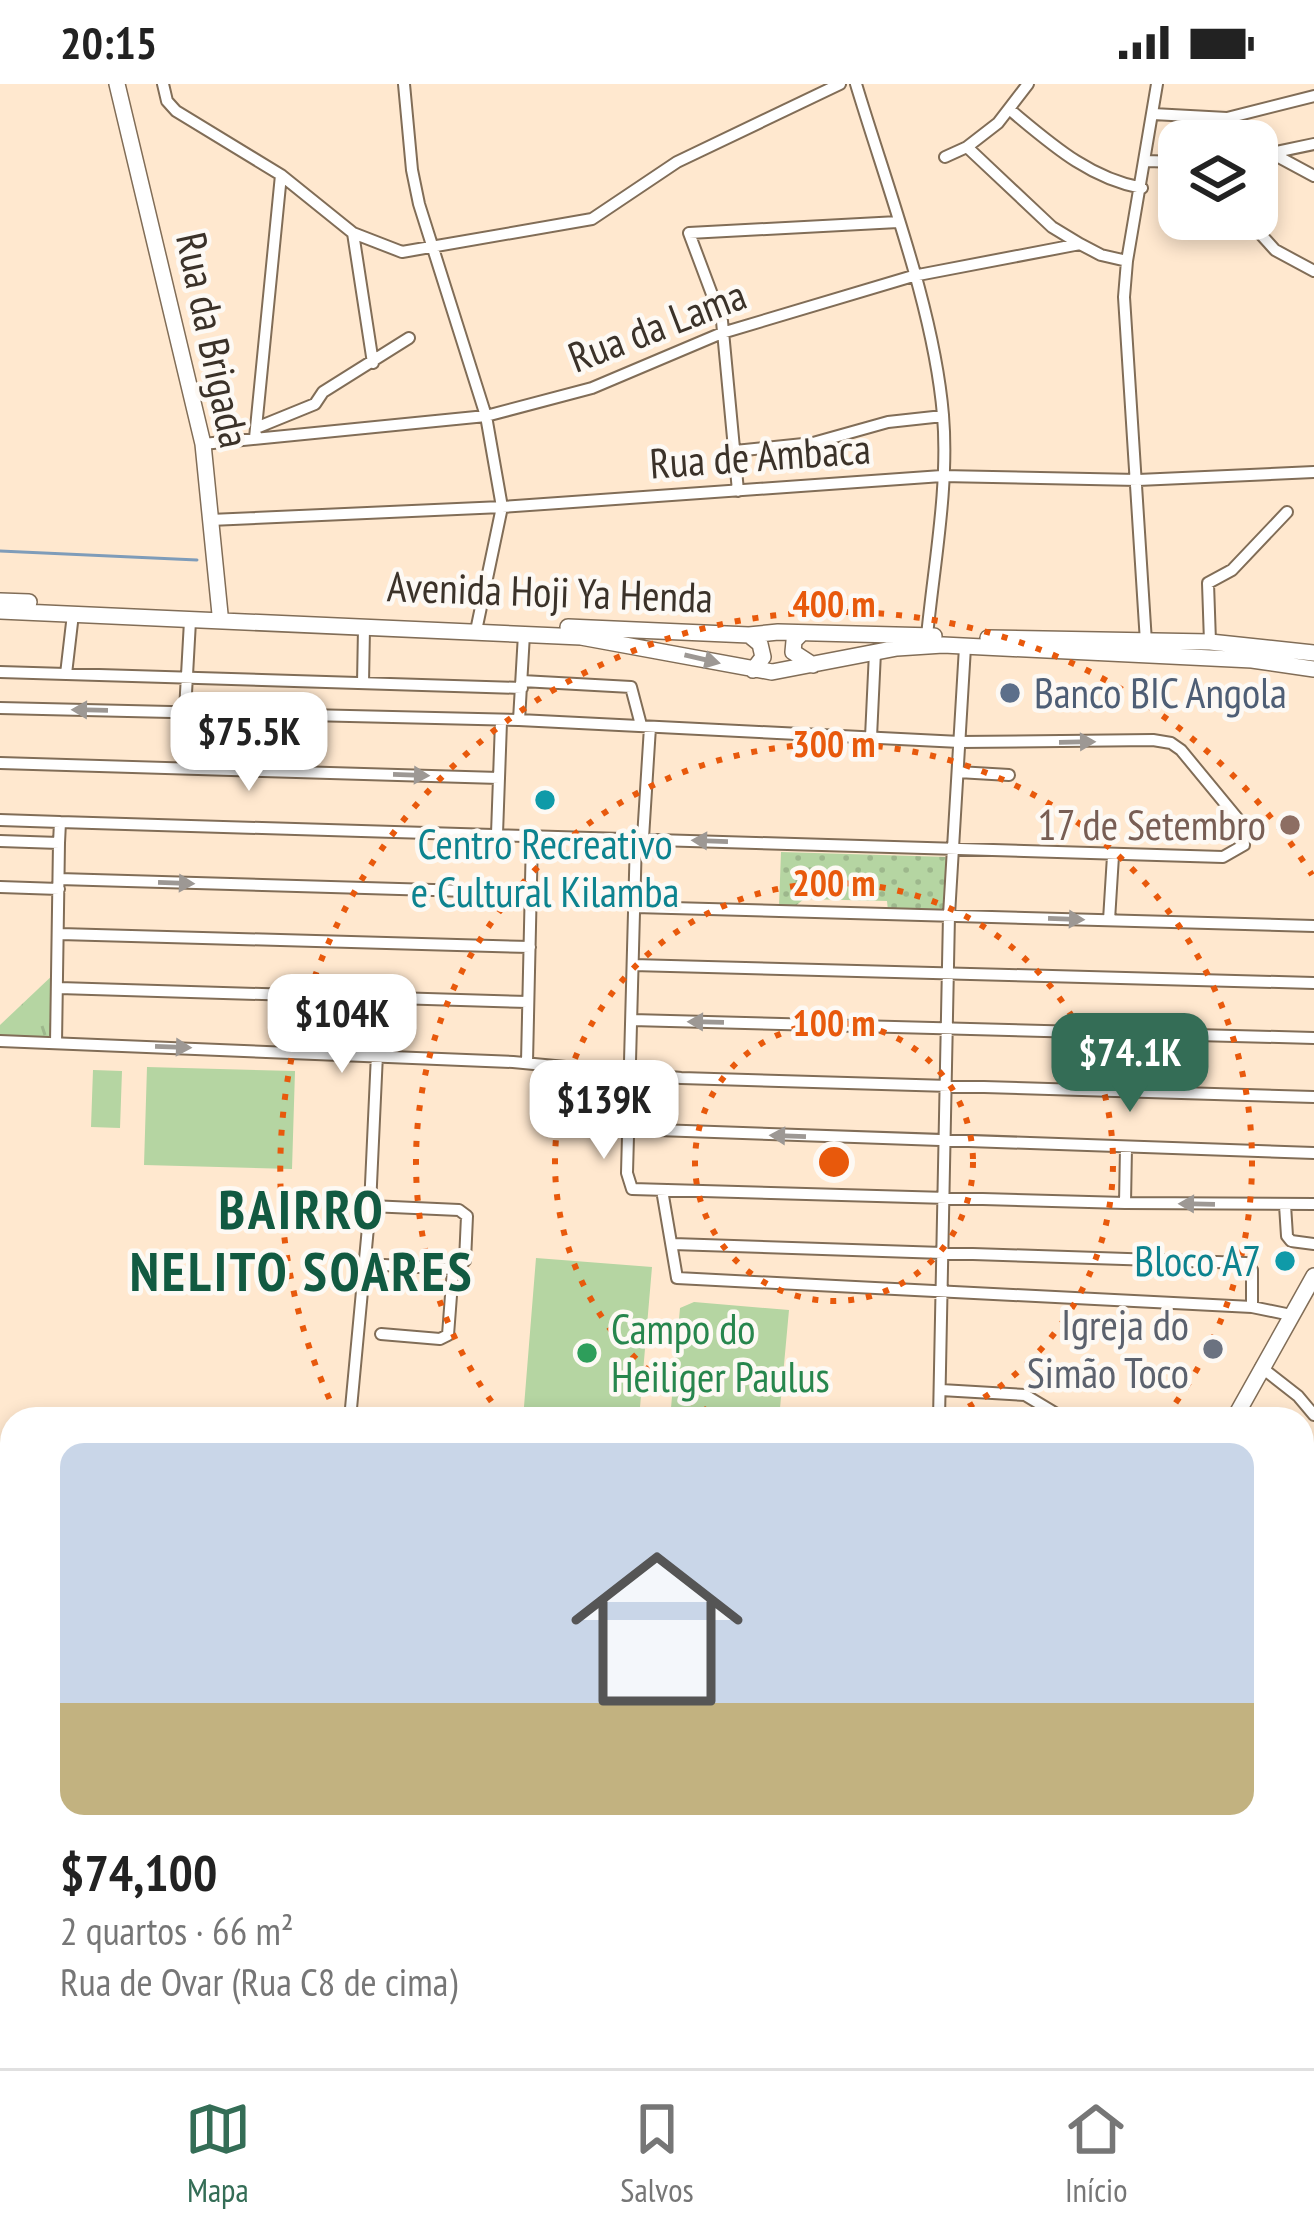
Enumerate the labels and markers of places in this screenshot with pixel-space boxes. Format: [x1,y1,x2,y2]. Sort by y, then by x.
place label: Banco BIC Angola [1034,665,1287,720]
marker: Banco BIC Angola [997,680,1023,706]
pin: $75.5K [151,692,347,794]
marker: Centro Recreativo e Cultural Kilamba [532,787,558,813]
place label: 17 de Setembro [1038,797,1266,852]
marker: 17 de Setembro [1277,812,1303,838]
place label: Centro Recreativo e Cultural Kilamba [411,816,679,919]
pin: $104K [258,974,426,1076]
pin: $74.1K [1032,1013,1228,1115]
pin: $139K [520,1060,688,1162]
centre of rings [813,1141,855,1183]
place label: Bloco A7 [1134,1233,1261,1288]
marker: Bloco A7 [1272,1248,1298,1274]
place label: Igreja do Simão Toco [1027,1297,1189,1400]
place label: Campo do Heiliger Paulus [611,1301,830,1404]
marker: Igreja do Simão Toco [1200,1336,1226,1362]
marker: Campo do Heiliger Paulus [574,1340,600,1366]

